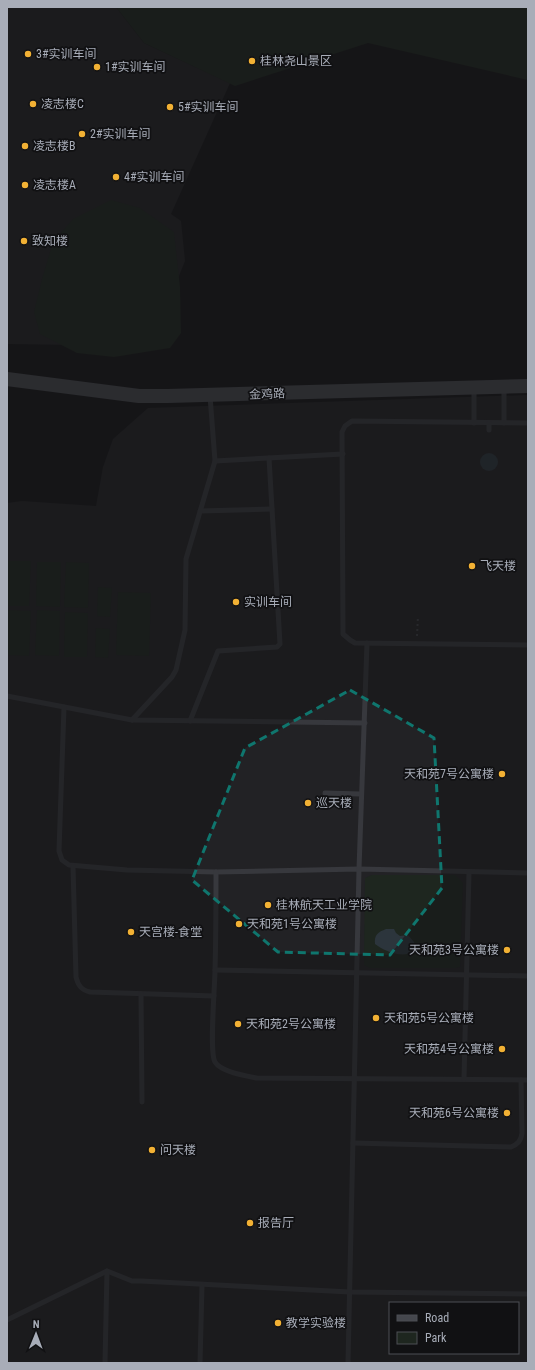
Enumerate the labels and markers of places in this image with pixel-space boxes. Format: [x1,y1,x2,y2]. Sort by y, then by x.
place label: 3#实训车间 [36,47,97,61]
marker: 3#实训车间 [23,49,33,59]
place label: 桂林尧山景区 [260,54,332,68]
marker: 桂林尧山景区 [247,56,257,66]
place label: 1#实训车间 [105,60,166,74]
marker: 1#实训车间 [92,62,102,72]
place label: 凌志楼C [41,97,84,111]
marker: 凌志楼C [28,99,38,109]
place label: 5#实训车间 [178,100,239,114]
marker: 5#实训车间 [165,102,175,112]
place label: 2#实训车间 [90,127,151,141]
marker: 2#实训车间 [77,129,87,139]
place label: 凌志楼B [33,139,76,153]
marker: 凌志楼B [20,141,30,151]
place label: 4#实训车间 [124,170,185,184]
marker: 4#实训车间 [111,172,121,182]
place label: 凌志楼A [33,178,76,192]
marker: 凌志楼A [20,180,30,190]
place label: 致知楼 [32,234,68,248]
marker: 致知楼 [19,236,29,246]
place label: 飞天楼 [480,559,516,573]
marker: 飞天楼 [467,561,477,571]
place label: 实训车间 [244,595,292,609]
marker: 实训车间 [231,597,241,607]
place label: 天和苑7号公寓楼 [404,767,494,781]
marker: 天和苑7号公寓楼 [497,769,507,779]
place label: 巡天楼 [316,796,352,810]
marker: 巡天楼 [303,798,313,808]
place label: 桂林航天工业学院 [276,898,372,912]
marker: 桂林航天工业学院 [263,900,273,910]
place label: 天和苑1号公寓楼 [247,917,337,931]
marker: 天和苑1号公寓楼 [234,919,244,929]
place label: 天宫楼-食堂 [139,925,202,939]
marker: 天宫楼-食堂 [126,927,136,937]
place label: 天和苑3号公寓楼 [409,943,499,957]
marker: 天和苑3号公寓楼 [502,945,512,955]
place label: 天和苑5号公寓楼 [384,1011,474,1025]
marker: 天和苑5号公寓楼 [371,1013,381,1023]
place label: 天和苑2号公寓楼 [246,1017,336,1031]
marker: 天和苑2号公寓楼 [233,1019,243,1029]
place label: 天和苑4号公寓楼 [404,1042,494,1056]
marker: 天和苑4号公寓楼 [497,1044,507,1054]
place label: 天和苑6号公寓楼 [409,1106,499,1120]
marker: 天和苑6号公寓楼 [502,1108,512,1118]
place label: 问天楼 [160,1143,196,1157]
marker: 问天楼 [147,1145,157,1155]
place label: 报告厅 [258,1216,294,1230]
marker: 报告厅 [245,1218,255,1228]
place label: 教学实验楼 [286,1316,346,1330]
marker: 教学实验楼 [273,1318,283,1328]

